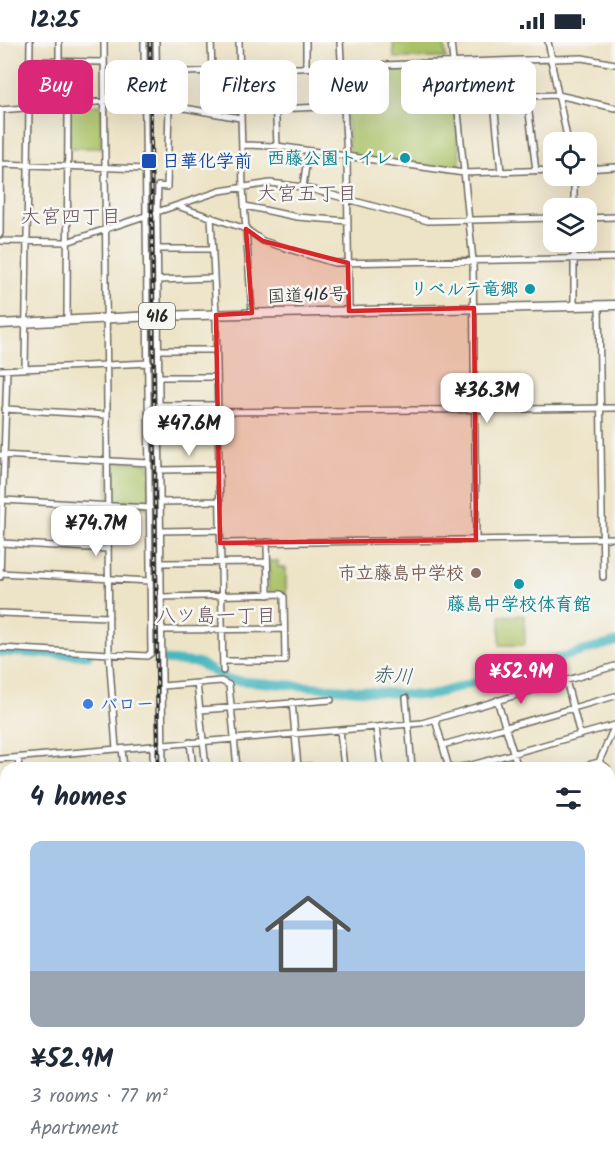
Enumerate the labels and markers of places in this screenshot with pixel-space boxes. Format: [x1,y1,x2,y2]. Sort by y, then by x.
place label: 西藤公園トイレ [267,145,393,174]
place label: 日華化学前 [162,148,252,177]
marker: 西藤公園トイレ [398,151,412,165]
marker: 日華化学前 [140,152,158,170]
place label: リベルテ竜郷 [410,276,518,305]
marker: リベルテ竜郷 [523,282,537,296]
pin: ¥36.3M [438,373,536,424]
pin: ¥47.6M [140,406,238,457]
pin: ¥74.7M [47,506,145,557]
place label: 市立藤島中学校 [338,560,464,589]
marker: 市立藤島中学校 [469,566,483,580]
marker: 藤島中学校体育館 [512,577,526,591]
place label: 藤島中学校体育館 [447,591,591,620]
pin: ¥52.9M [472,654,570,705]
place label: バロー [100,691,154,720]
marker: バロー [81,697,95,711]

